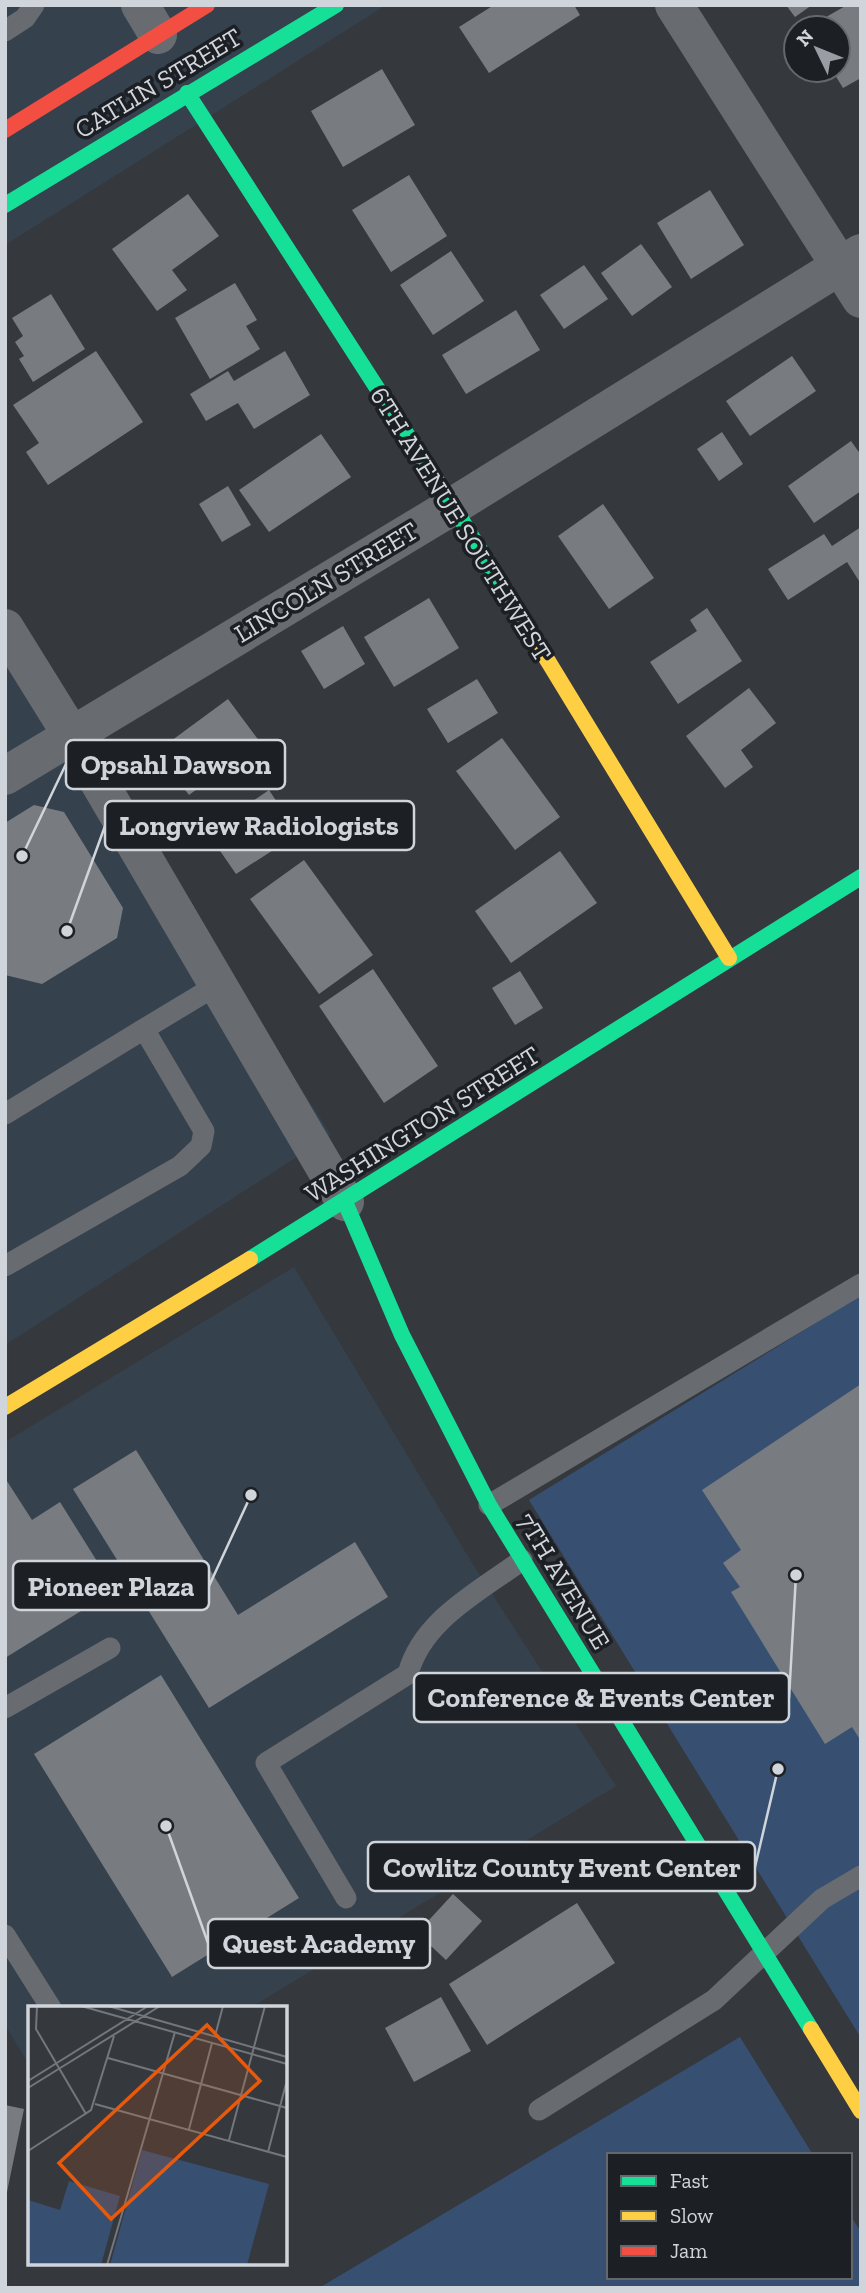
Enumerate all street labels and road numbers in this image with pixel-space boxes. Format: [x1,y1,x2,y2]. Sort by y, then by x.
street label: CATLIN STREET [69,21,247,145]
street label: 6TH AVENUE SOUTHWEST [363,381,559,667]
street label: LINCOLN STREET [228,515,424,649]
street label: WASHINGTON STREET [299,1039,545,1209]
street label: 7TH AVENUE [511,1507,617,1655]

